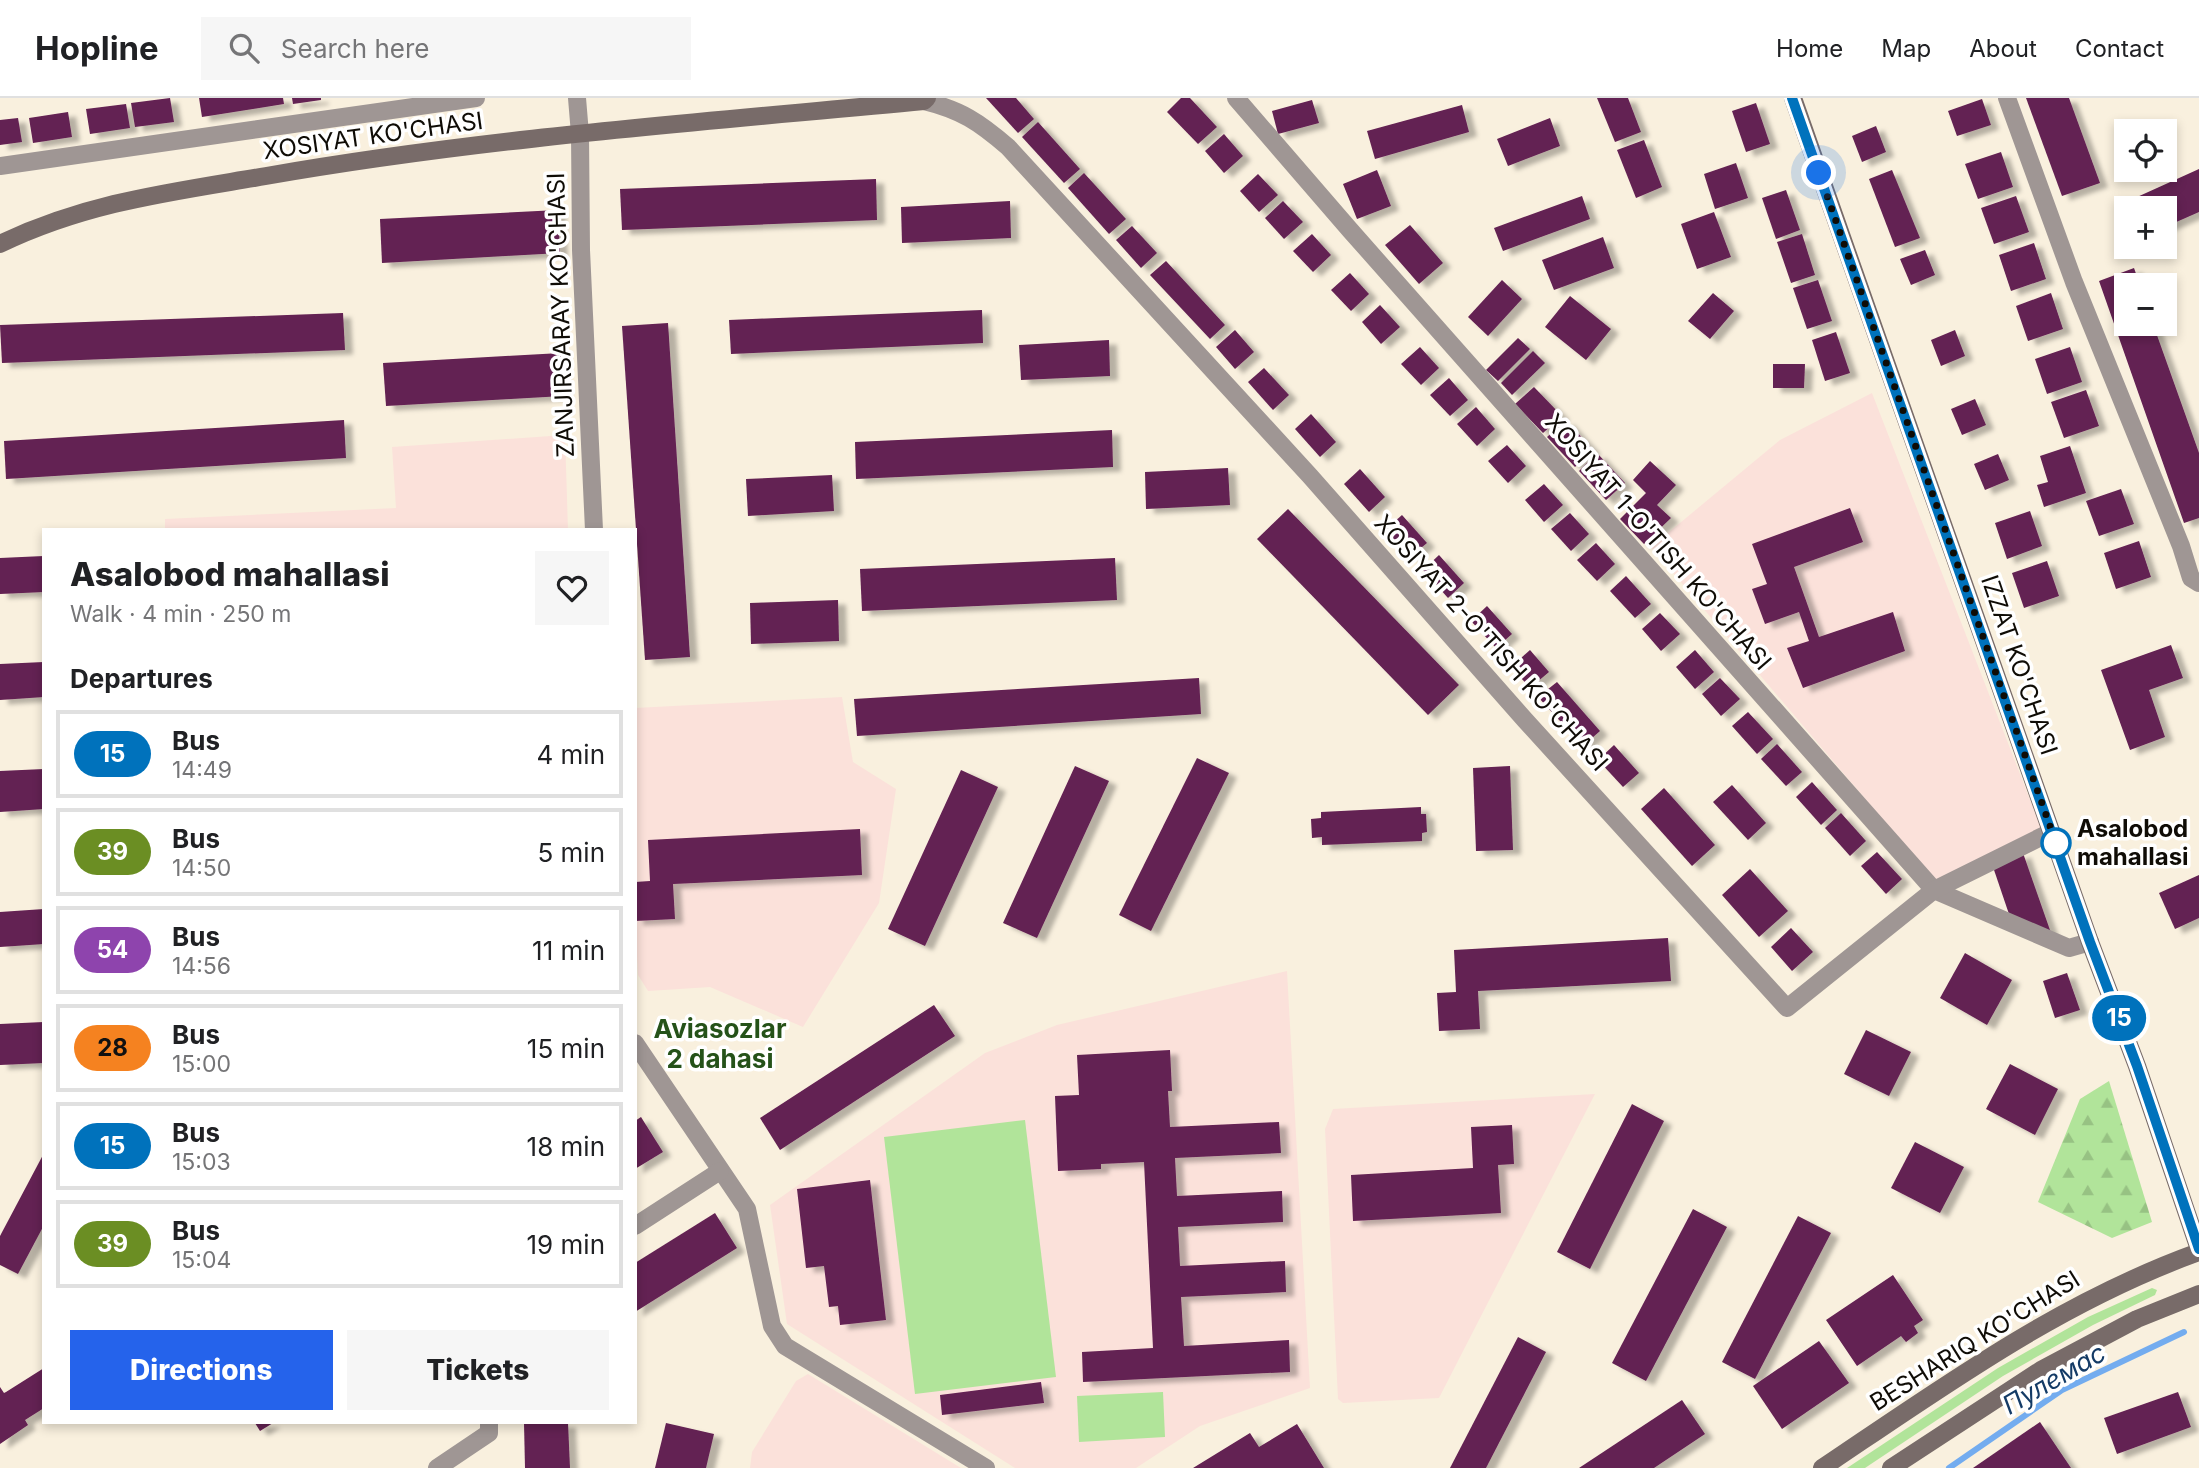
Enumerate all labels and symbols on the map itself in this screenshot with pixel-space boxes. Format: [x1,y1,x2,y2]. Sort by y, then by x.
street label: XOSIYAT KO'CHASI [261,106,485,165]
your location [1801,155,1836,190]
street label: ZANJIRSARAY KO'CHASI [541,172,580,458]
street label: XOSIYAT 1-O'TISH KO'CHASI [1539,408,1778,676]
street label: XOSIYAT 2-O'TISH KO'CHASI [1369,509,1614,777]
street label: IZZAT KO'CHASI [1975,571,2064,758]
place label: Asalobod mahallasi [2077,814,2189,871]
marker: Asalobod mahallasi [2041,828,2071,858]
line badge: 15 [2088,995,2150,1041]
district label: Aviasozlar 2 dahasi [654,1013,787,1074]
street label: BESHARIQ KO'CHASI [1865,1264,2085,1417]
water label: Пулемас [1997,1337,2111,1420]

